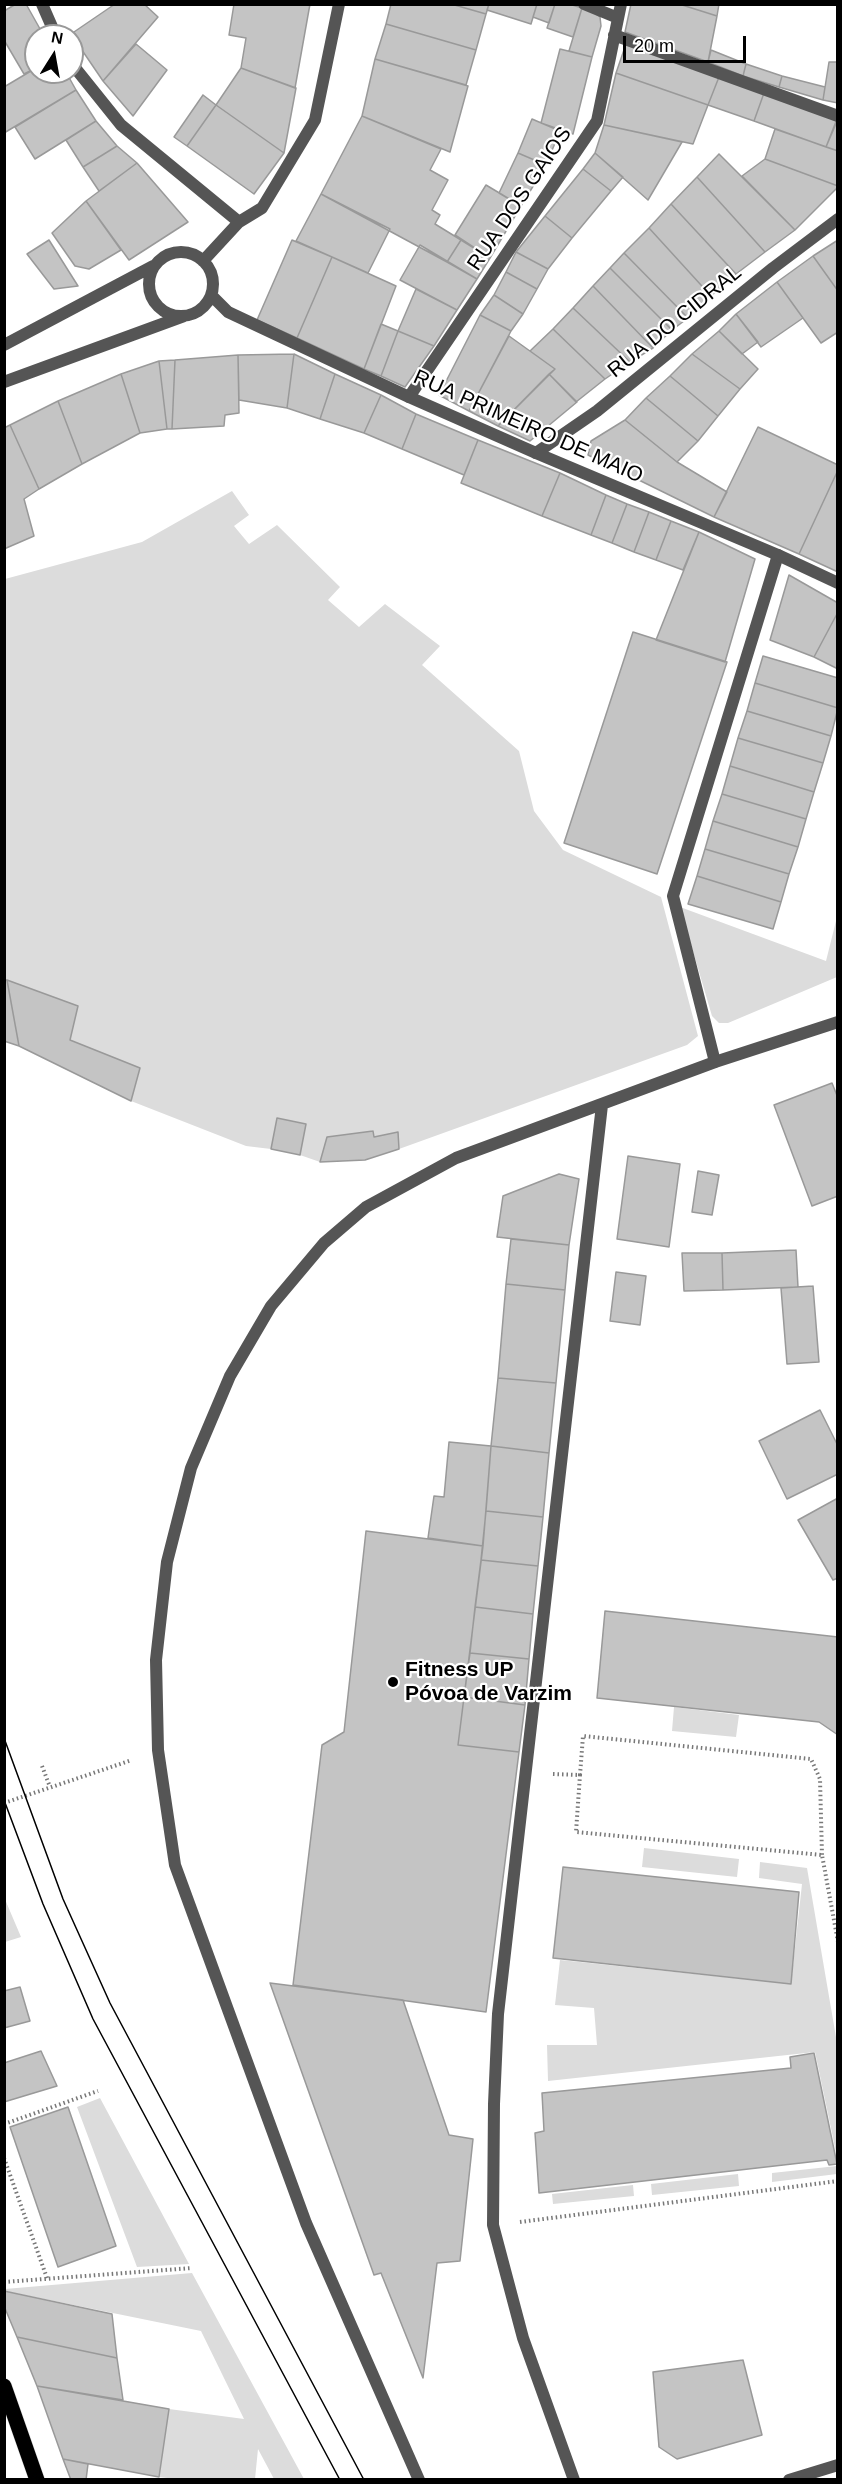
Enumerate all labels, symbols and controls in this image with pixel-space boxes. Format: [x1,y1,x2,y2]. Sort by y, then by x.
north arrow [24,24,84,84]
scale bar [626,24,749,62]
text: N [50,28,64,47]
text: 20 m [634,36,674,56]
street label: RUA DOS GAIOS [463,122,577,276]
street label: RUA DO CIDRAL [603,260,747,384]
street label: RUA PRIMEIRO DE MAIO [409,365,647,489]
place label: Fitness UP Póvoa de Varzim [405,1657,572,1707]
marker: Fitness UP Póvoa de Varzim [386,1675,400,1689]

